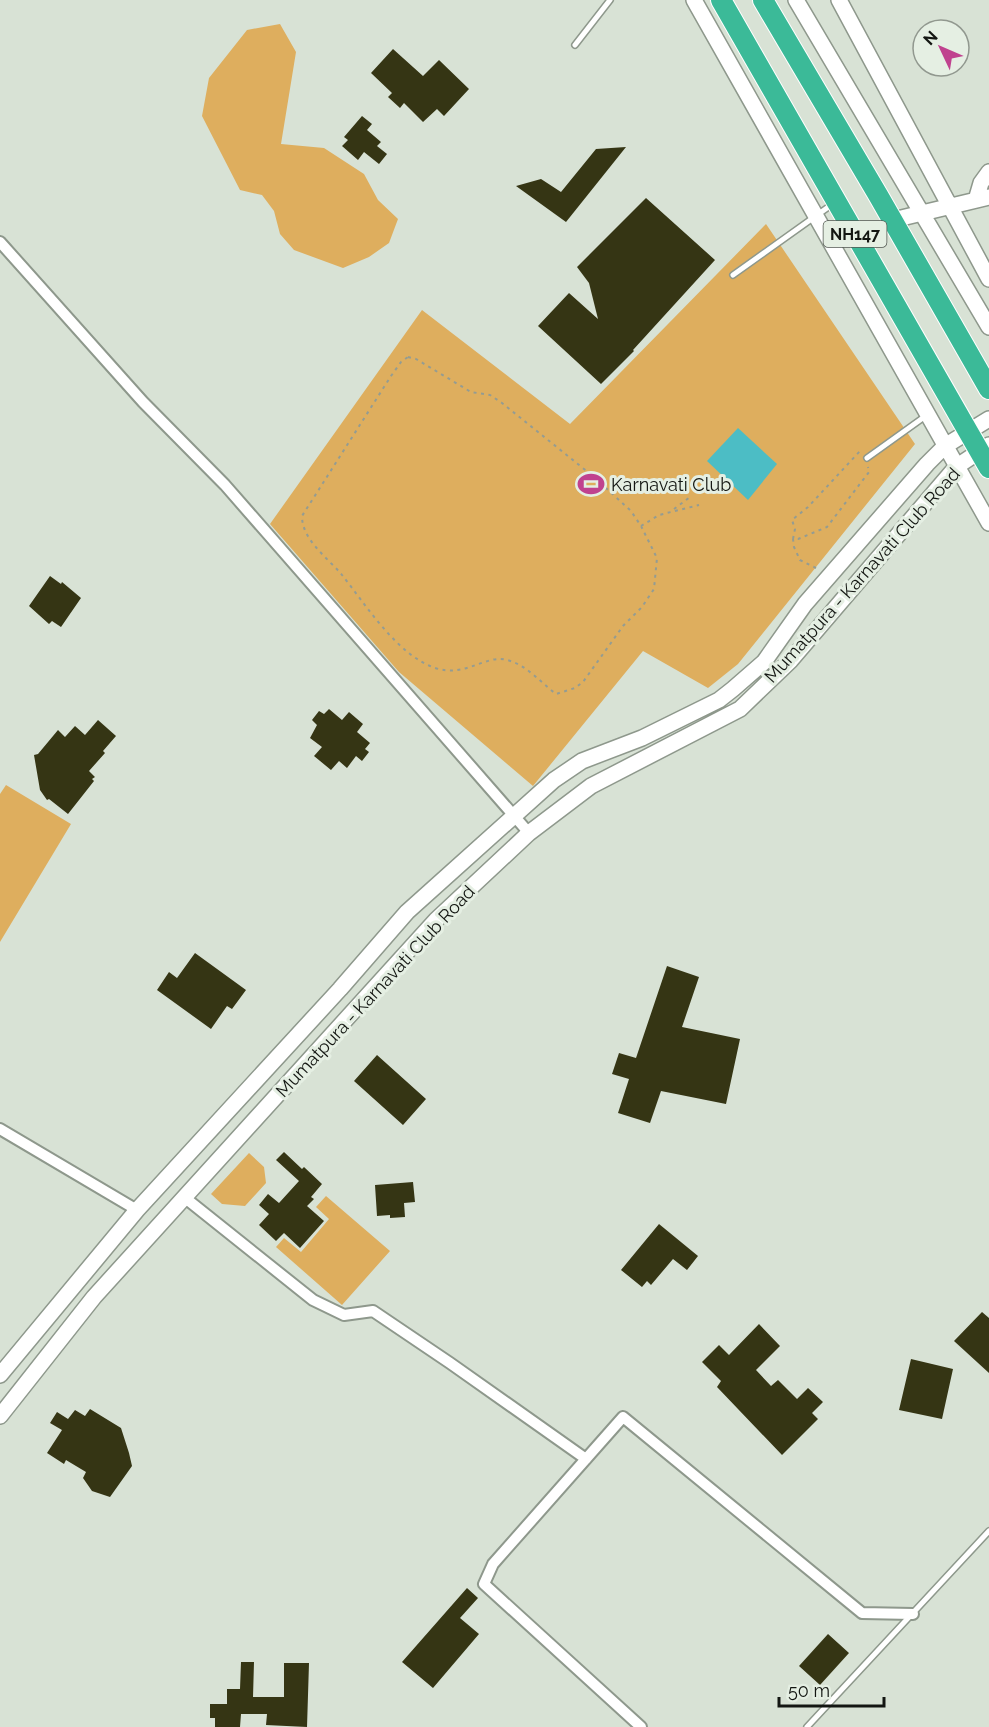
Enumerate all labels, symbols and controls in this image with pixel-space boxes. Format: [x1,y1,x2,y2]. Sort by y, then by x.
north arrow [911,18,971,78]
text: N [919,27,942,49]
road number: NH147 [824,221,886,247]
street label: Mumatpura - Karnavati Club Road [760,463,964,687]
sports icon: Karnavati Club [576,469,606,499]
place label: Karnavati Club [611,474,731,495]
street label: Mumatpura - Karnavati Club Road [271,881,479,1101]
scale bar [779,1670,884,1708]
text: 50 m [788,1680,830,1701]

